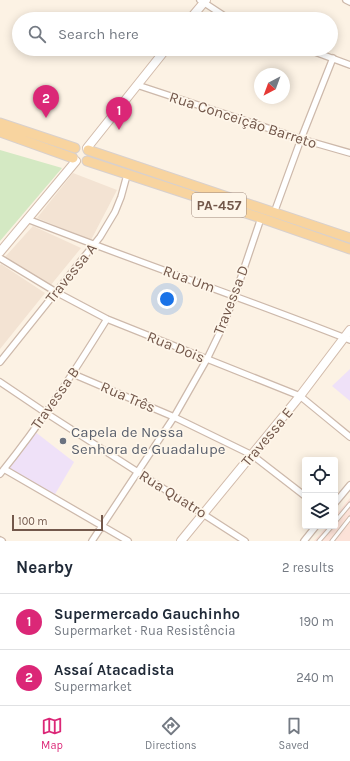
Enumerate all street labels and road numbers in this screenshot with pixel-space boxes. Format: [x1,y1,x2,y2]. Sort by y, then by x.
street label: Rua Conceição Barreto [167,88,319,152]
road number: PA-457 [192,193,246,217]
street label: Travessa A [41,239,101,306]
street label: Rua Um [161,261,217,297]
street label: Travessa D [210,263,252,337]
street label: Rua Dois [145,327,207,367]
street label: Travessa B [27,363,83,433]
street label: Rua Três [98,377,158,417]
street label: Travessa E [237,404,297,470]
street label: Rua Quatro [136,466,210,522]

